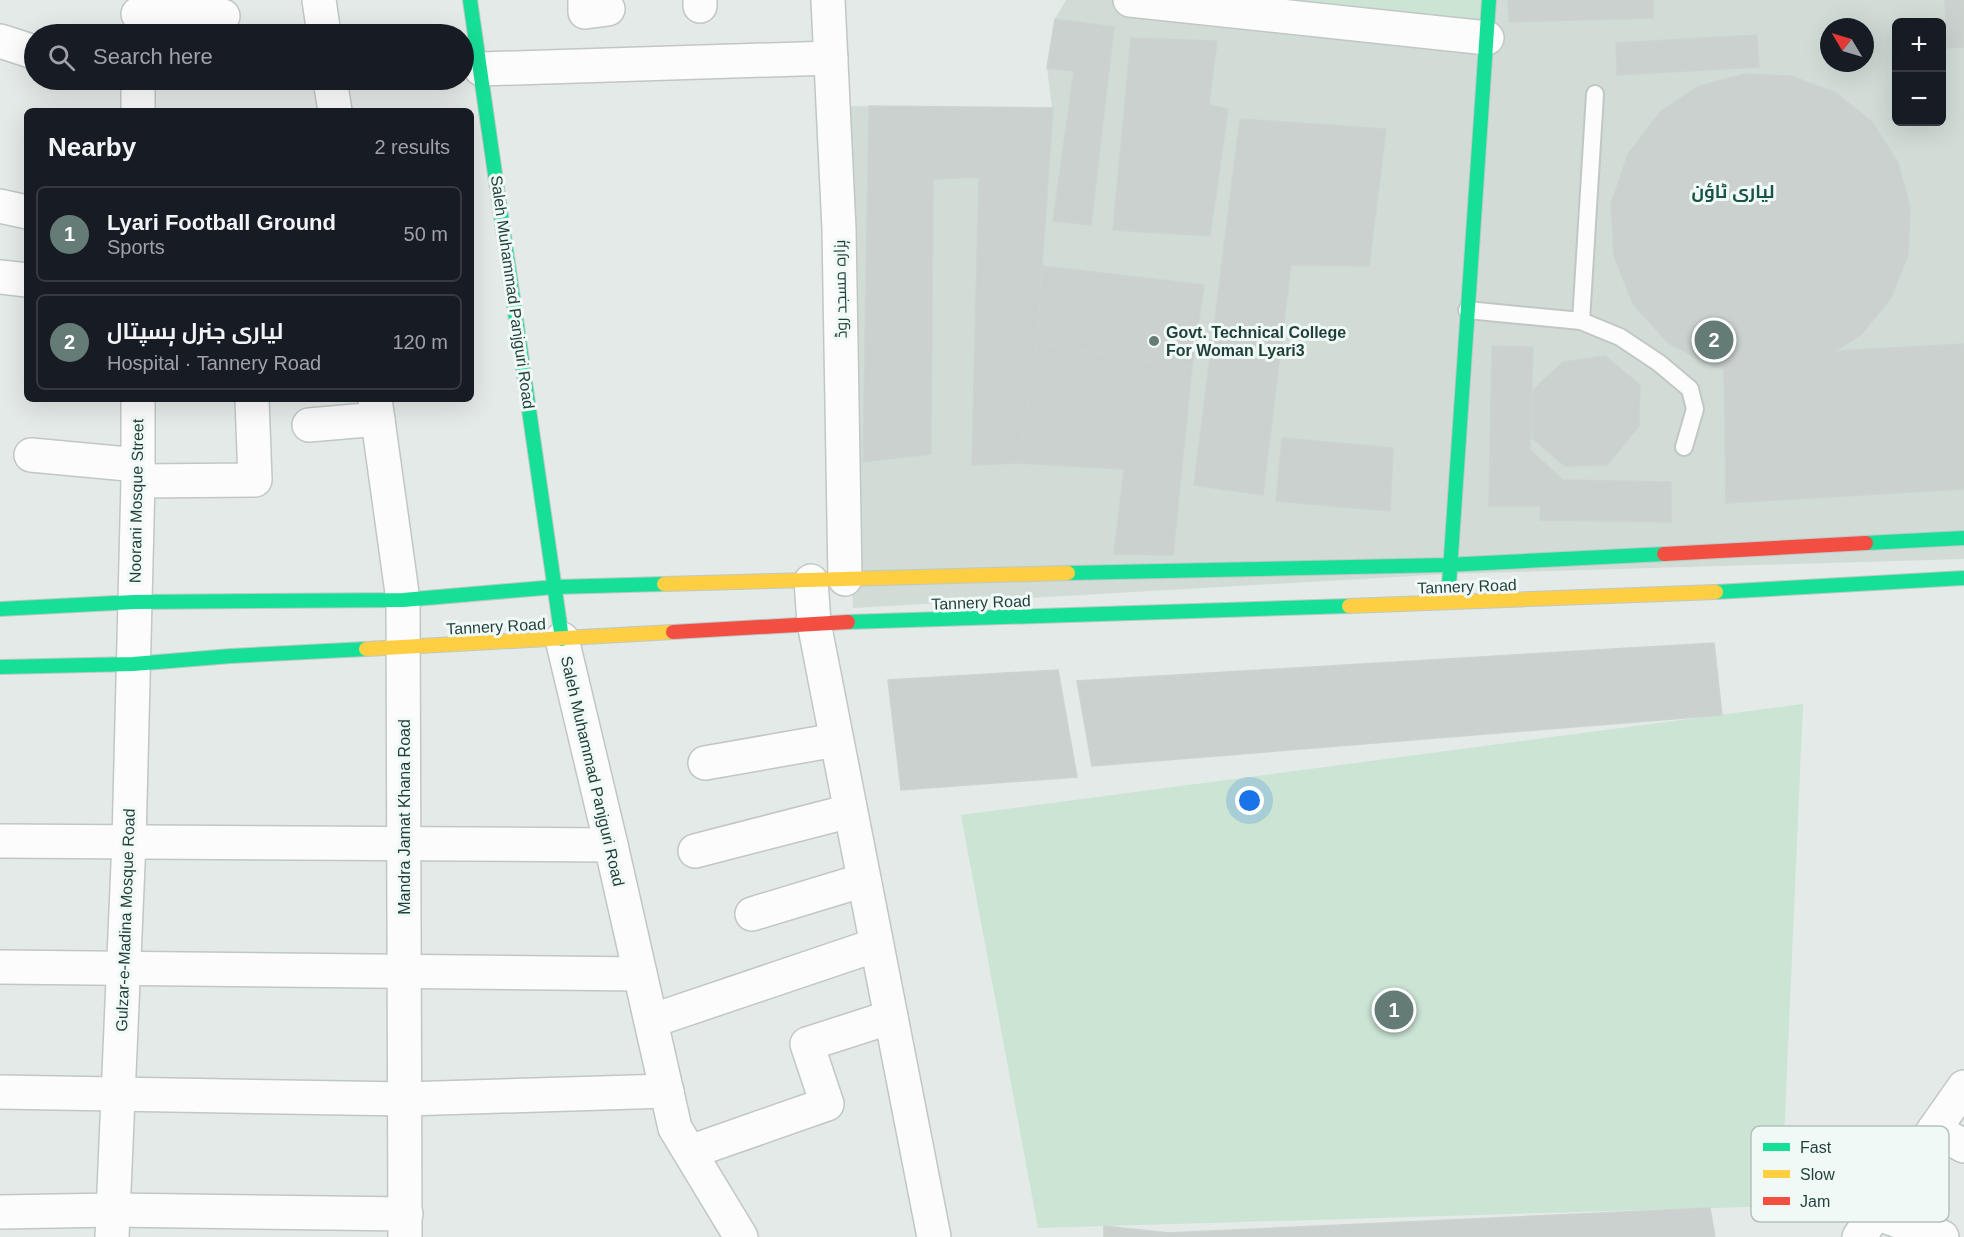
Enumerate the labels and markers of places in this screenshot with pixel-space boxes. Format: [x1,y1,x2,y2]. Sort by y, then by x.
pin: 2 [1694,318,1734,362]
place label: Govt. Technical College For Woman Lyari3 [1166,324,1346,359]
marker: Govt. Technical College For Woman Lyari3 [1147,334,1161,348]
pin: 1 [1374,988,1414,1032]

